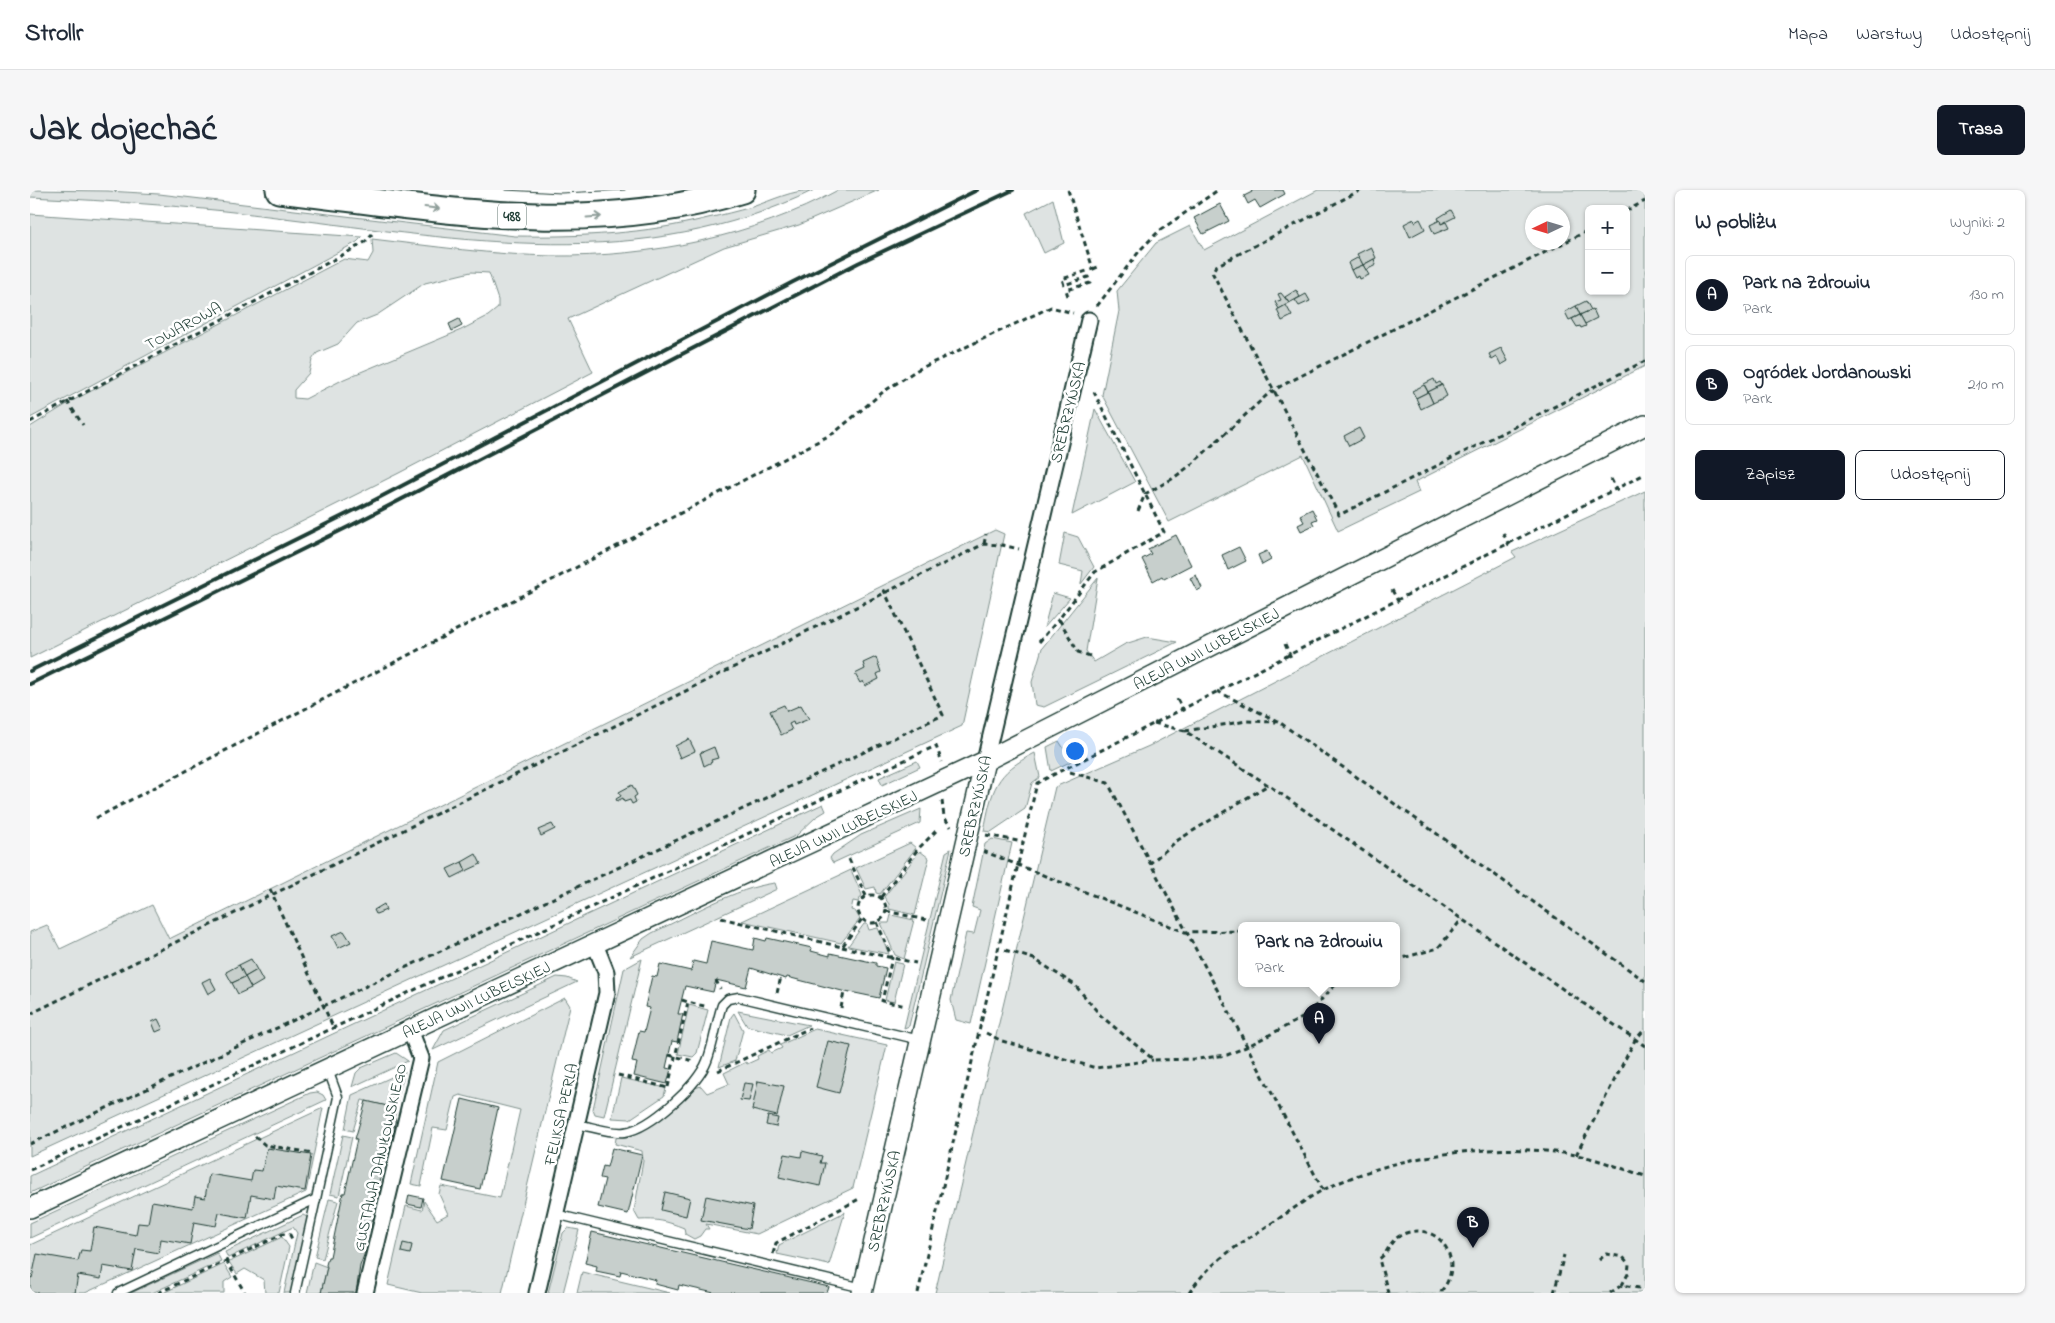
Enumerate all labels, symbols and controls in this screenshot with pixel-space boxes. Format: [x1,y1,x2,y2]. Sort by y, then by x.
text: Strollr [25,17,83,52]
text: Mapa [1788,22,1828,48]
text: Warstwy [1856,22,1922,48]
text: Udostępnij [1950,22,2030,48]
text: Jak dojechać [30,105,217,156]
button: Trasa [1937,105,2025,155]
one-way arrow [424,203,440,213]
road number: 488 [498,204,526,228]
north arrow [1525,205,1570,250]
map controls [1585,205,1630,295]
button: + [1585,205,1630,250]
text: W pobliżu [1695,208,1777,238]
text: Wyniki: 2 [1950,211,2005,235]
one-way arrow [586,212,602,221]
button: − [1585,250,1630,295]
text: Park na Zdrowiu [1743,270,1870,297]
text: A [1707,283,1717,307]
text: 130 m [1969,283,2004,307]
street label: TOWAROWA [141,296,227,357]
text: Park [1743,297,1772,321]
street label: SREBRZYŃSKA [1045,359,1093,466]
text: Ogródek Jordanowski [1743,360,1911,387]
text: B [1707,373,1717,397]
text: 210 m [1968,373,2004,397]
text: Park [1743,387,1772,411]
button: Zapisz [1695,450,1845,500]
button: Udostępnij [1855,450,2005,500]
street label: ALEJA UNII LUBELSKIEJ [1130,602,1284,697]
your location [1062,738,1088,764]
street label: SREBRZYŃSKA [953,753,999,860]
street label: ALEJA UNII LUBELSKIEJ [766,785,922,875]
popup [1238,922,1400,987]
text: Park na Zdrowiu [1255,929,1383,956]
street label: ALEJA UNII LUBELSKIEJ [399,956,555,1046]
text: Park [1255,956,1284,980]
pin: A [1303,1003,1335,1044]
street label: GUSTAWA DANIŁOWSKIEGO [348,1061,414,1254]
street label: FELIKSA PERLA [538,1061,585,1169]
street label: SREBRZYŃSKA [862,1148,908,1255]
pin: B [1457,1207,1489,1248]

